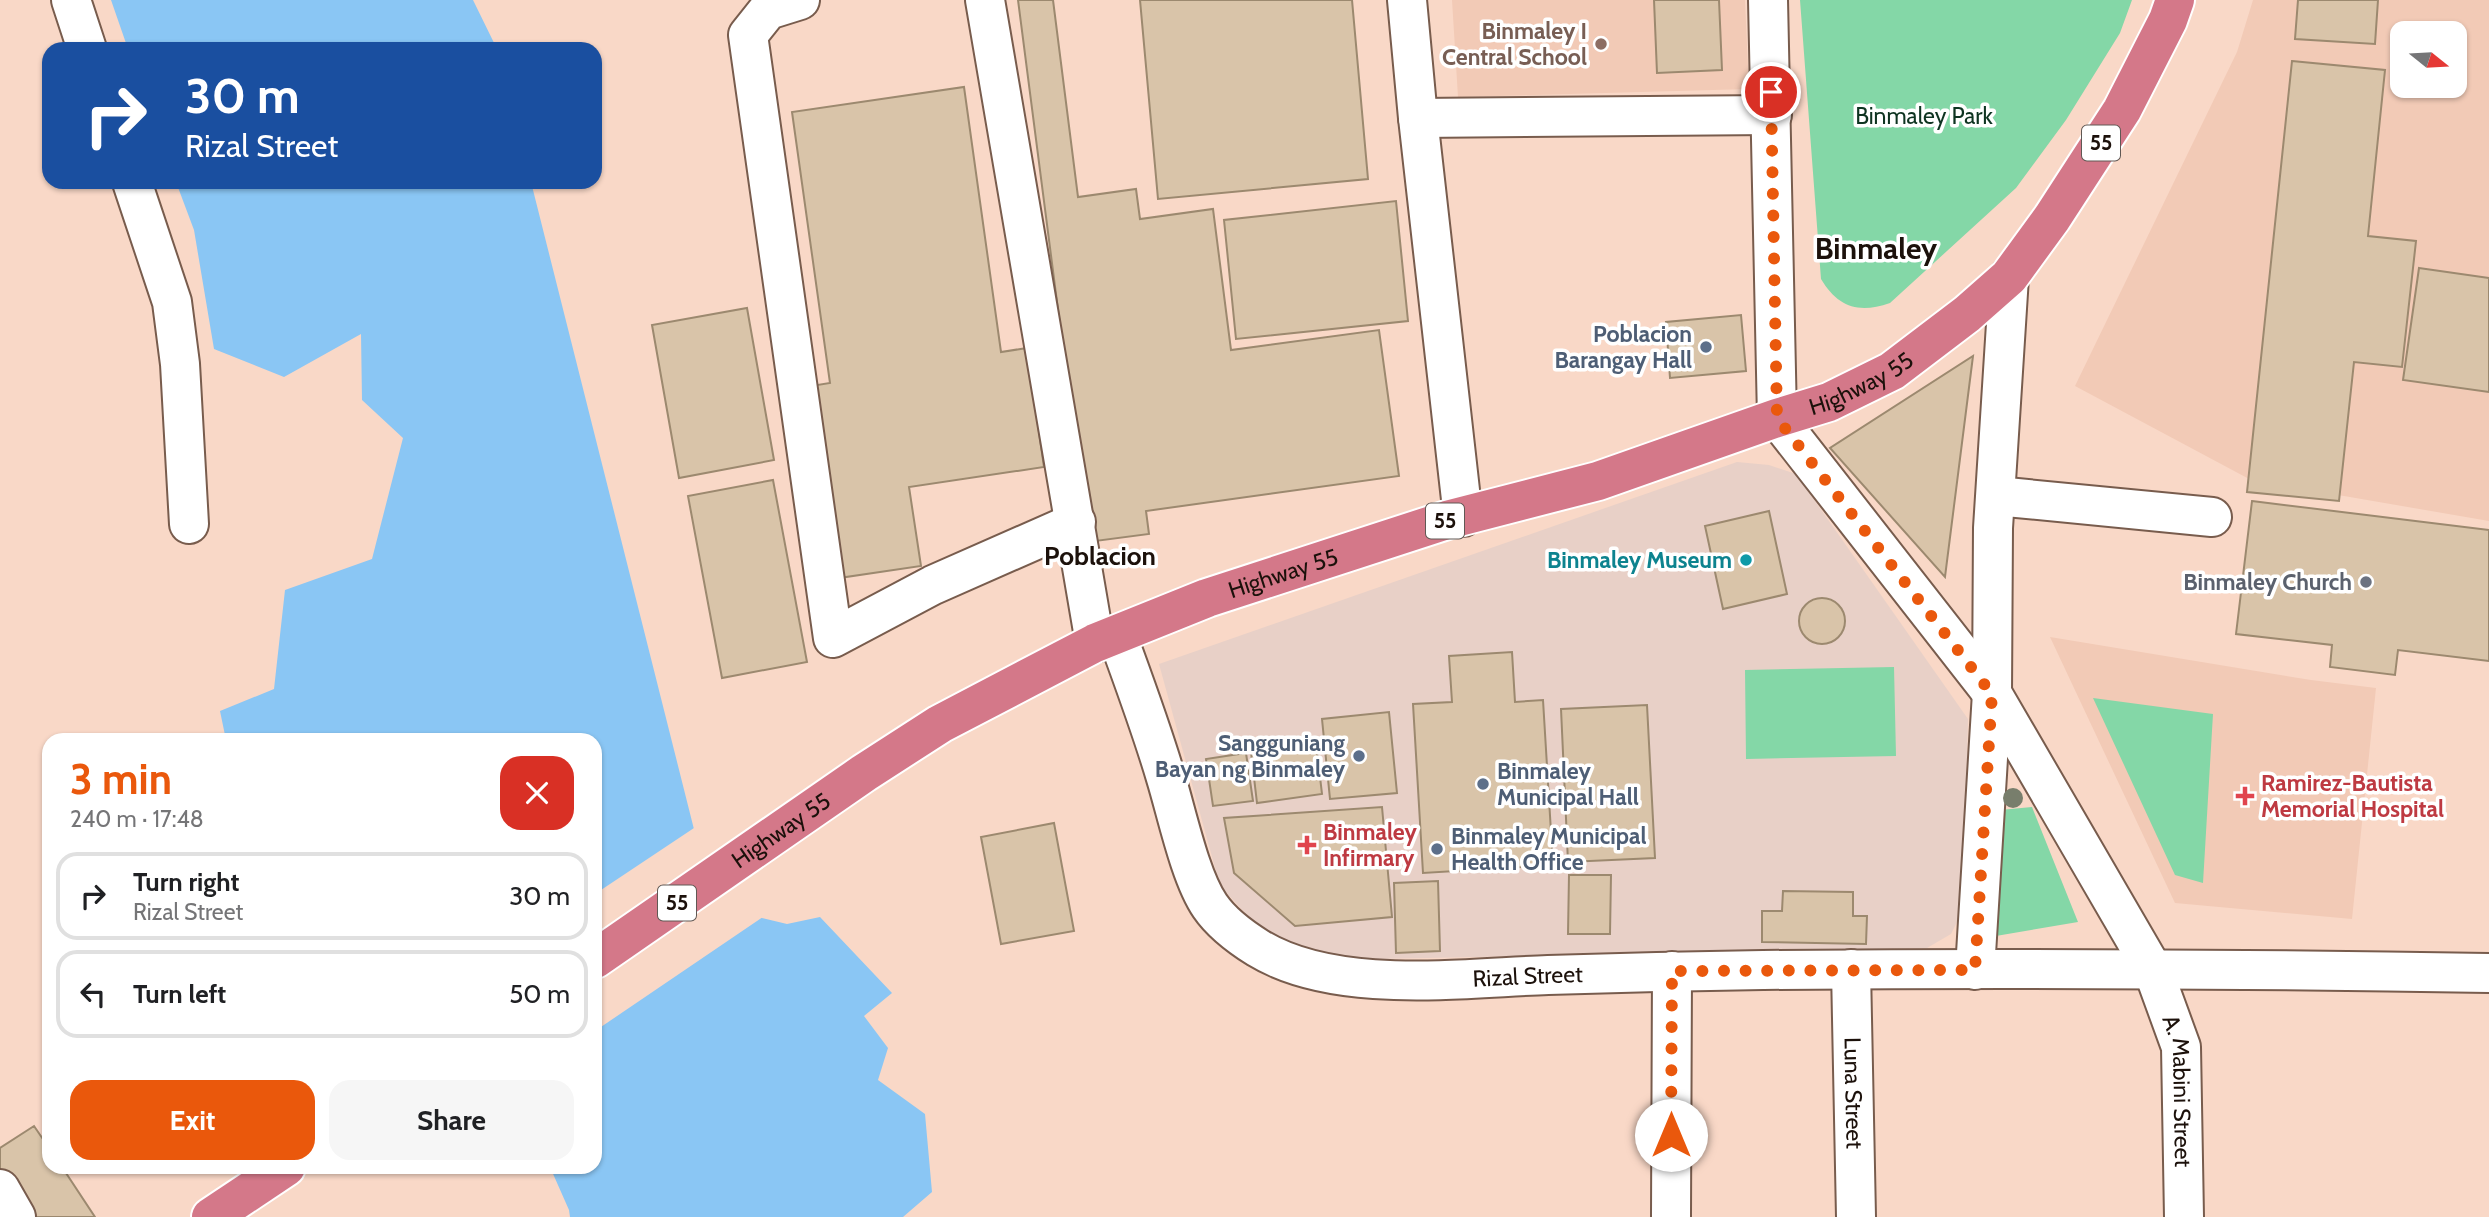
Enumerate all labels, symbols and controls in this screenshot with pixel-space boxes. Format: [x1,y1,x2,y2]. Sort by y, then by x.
place label: Binmaley I Central School [1442,17,1587,71]
north arrow [2390,21,2468,98]
map controls [2390,21,2467,98]
marker: Binmaley I Central School [1593,36,1609,52]
pin [1741,62,1801,122]
text: 30 m [185,66,300,125]
icon: right [70,70,161,161]
icon: arrive [1752,73,1790,111]
park label: Binmaley Park [1855,102,1994,130]
road number: 55 [2082,125,2120,160]
text: Rizal Street [185,126,338,165]
district label: Binmaley [1815,230,1938,267]
place label: Poblacion Barangay Hall [1554,320,1692,374]
marker: Poblacion Barangay Hall [1698,339,1714,355]
street label: Highway 55 [1805,346,1919,421]
road number: 55 [1426,504,1464,538]
district label: Poblacion [1044,540,1156,572]
street label: Highway 55 [1225,542,1341,604]
place label: Binmaley Museum [1547,546,1732,574]
marker: Binmaley Museum [1738,552,1754,568]
place label: Binmaley Church [2183,568,2352,596]
marker: Binmaley Church [2358,574,2374,590]
place label: Sangguniang Bayan ng Binmaley [1155,729,1346,783]
marker: Sangguniang Bayan ng Binmaley [1351,748,1367,764]
text: 3 min [70,753,172,805]
button: close [500,756,574,830]
place label: Binmaley Municipal Hall [1497,757,1639,811]
place label: Ramirez-Bautista Memorial Hospital [2261,769,2444,823]
marker: Binmaley Municipal Hall [1475,776,1491,792]
marker: Ramirez-Bautista Memorial Hospital [2235,786,2255,806]
street label: Highway 55 [726,787,836,874]
text: 240 m · 17:48 [70,805,204,833]
place label: Binmaley Infirmary [1323,818,1418,872]
place label: Binmaley Municipal Health Office [1451,822,1647,876]
marker: Binmaley Infirmary [1297,835,1317,855]
marker: Binmaley Municipal Health Office [1429,841,1445,857]
text: Turn right [133,866,239,898]
icon: right [74,877,112,915]
text: 30 m [509,880,570,912]
road number: 55 [658,886,696,920]
text: Rizal Street [133,898,243,926]
street label: Rizal Street [1472,960,1583,993]
icon: left [74,975,112,1013]
text: Turn left [133,978,226,1010]
text: 50 m [509,978,570,1010]
street label: A. Mabini Street [2156,1011,2197,1168]
street label: Luna Street [1838,1037,1869,1149]
button: Exit [70,1080,315,1160]
button: Share [329,1080,574,1160]
position arrow [1634,1098,1708,1172]

